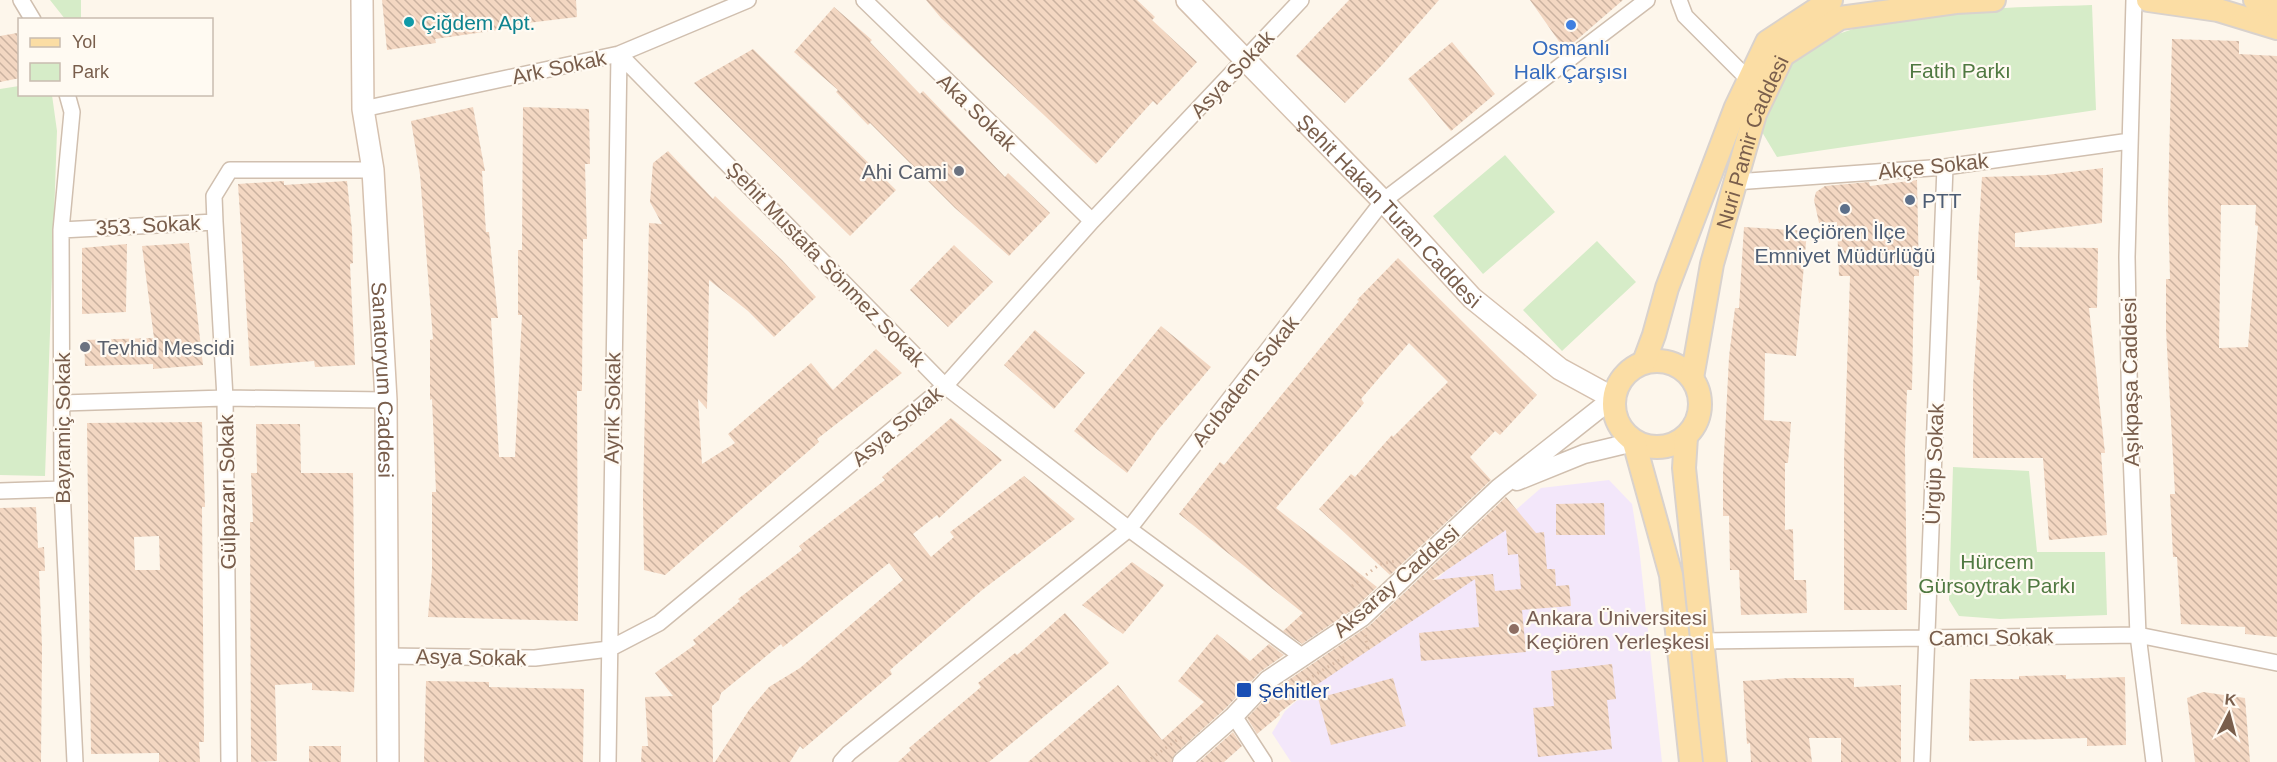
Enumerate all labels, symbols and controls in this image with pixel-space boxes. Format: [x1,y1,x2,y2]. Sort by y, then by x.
place label: Çiğdem Apt. [421,11,535,34]
marker: Çiğdem Apt. [402,15,416,29]
legend [18,18,213,96]
marker: Osmanlı Halk Çarşısı [1564,18,1578,32]
street label: Asya Sokak [1186,25,1279,122]
text: Yol [72,32,96,52]
place label: Osmanlı Halk Çarşısı [1514,36,1628,83]
street label: Ark Sokak [510,46,609,88]
street label: Nuri Pamir Caddesi [1711,52,1793,231]
park label: Fatih Parkı [1909,59,2011,82]
text: Park [72,62,110,82]
street label: Aka Sokak [933,69,1021,155]
street label: Şehit Hakan Turan Caddesi [1293,109,1486,312]
street label: Akçe Sokak [1877,149,1990,183]
street label: Şehit Mustafa Sönmez Sokak [722,157,930,371]
place label: Ahi Cami [862,160,947,183]
marker: Ahi Cami [952,164,966,178]
place label: PTT [1922,189,1962,212]
marker: PTT [1903,193,1917,207]
marker: Keçiören İlçe Emniyet Müdürlüğü [1838,202,1852,216]
street label: 353. Sokak [95,211,202,239]
place label: Keçiören İlçe Emniyet Müdürlüğü [1755,220,1935,267]
street label: Sanatoryum Caddesi [368,281,398,478]
street label: Aşıkpaşa Caddesi [2117,297,2143,467]
street label: Acıbadem Sokak [1187,311,1303,451]
place label: Tevhid Mescidi [97,336,235,359]
marker: Tevhid Mescidi [78,340,92,354]
street label: Ayrık Sokak [600,351,624,464]
street label: Bayramiç Sokak [51,352,74,504]
street label: Asya Sokak [847,381,947,470]
street label: Ürgüp Sokak [1920,402,1948,525]
street label: Gülpazarı Sokak [214,414,240,570]
street label: Aksaray Caddesi [1329,520,1463,642]
park label: Hürcem Gürsoytrak Parkı [1918,550,2076,597]
place label: Ankara Üniversitesi Keçiören Yerleşkesi [1526,606,1709,653]
marker: Ankara Üniversitesi Keçiören Yerleşkesi [1507,622,1521,636]
street label: Camcı Sokak [1928,624,2054,650]
street label: Asya Sokak [415,645,527,669]
place label: Şehitler [1258,679,1329,702]
marker: Şehitler [1235,681,1253,699]
north arrow [2199,684,2259,744]
text: K [2224,691,2238,709]

